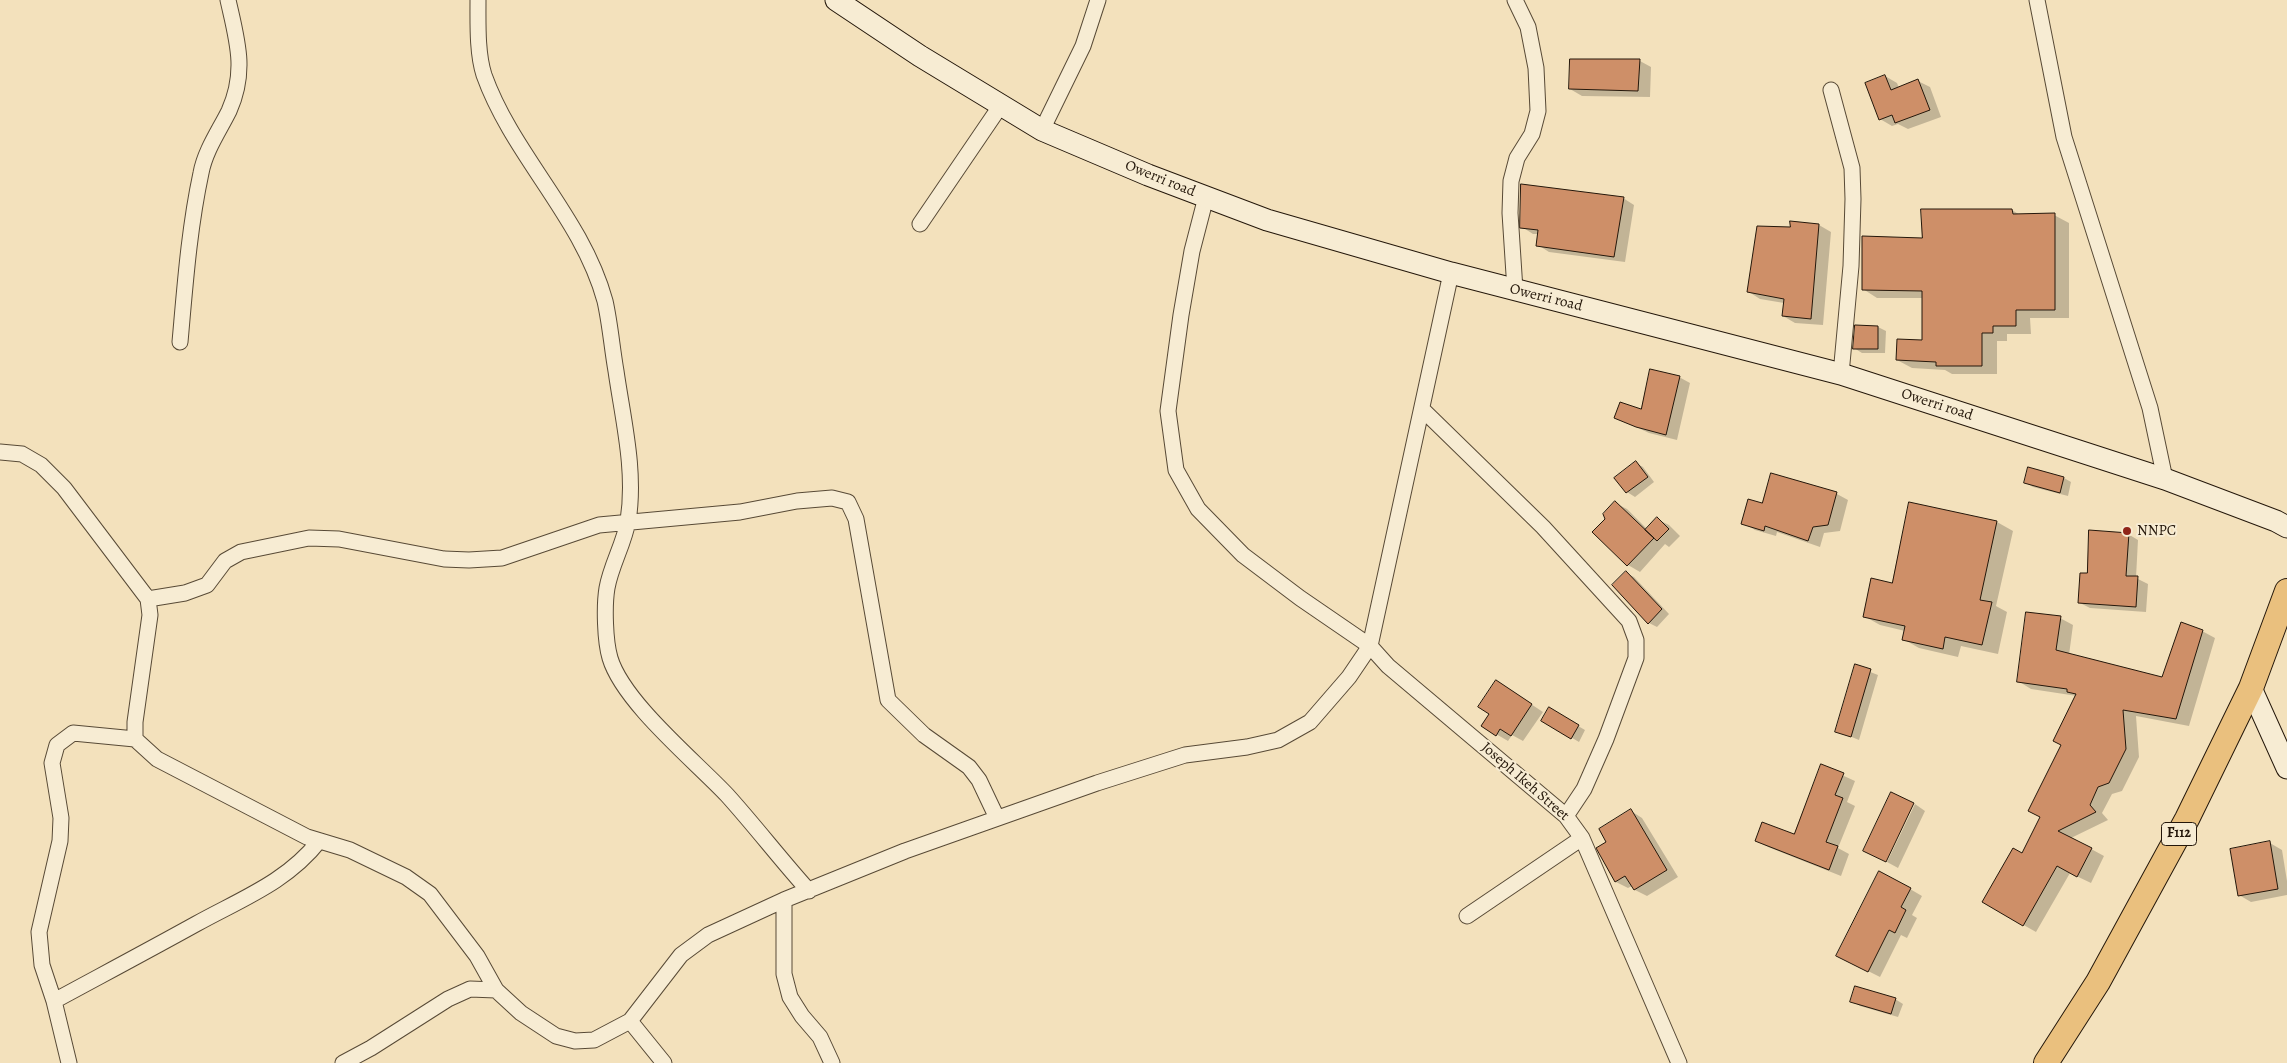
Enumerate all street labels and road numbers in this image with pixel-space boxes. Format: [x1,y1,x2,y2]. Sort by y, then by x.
street label: Owerri road [1122,157,1198,201]
street label: Owerri road [1508,280,1584,316]
street label: Owerri road [1899,385,1975,425]
street label: Joseph Ikeh Street [1477,739,1573,825]
road number: F112 [2162,822,2196,846]

